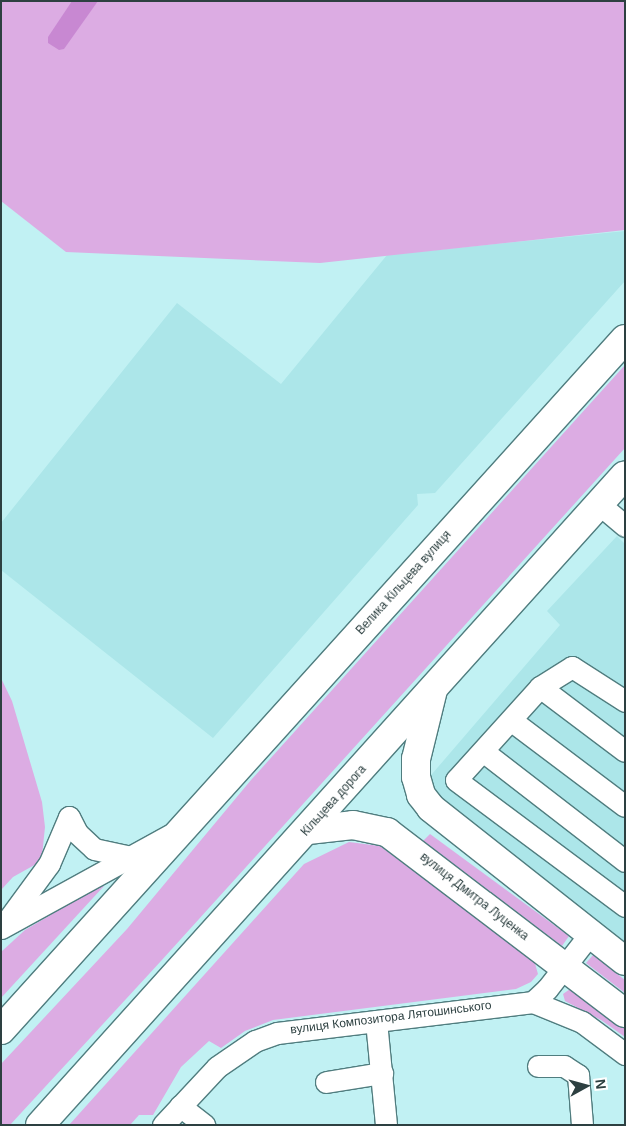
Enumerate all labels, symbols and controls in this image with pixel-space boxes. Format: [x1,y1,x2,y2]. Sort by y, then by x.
street label: Велика Кільцева вулиця [353,528,455,638]
street label: Кільцева дорога [298,763,370,839]
street label: вулиця Дмитра Луценка [417,850,531,944]
street label: вулиця Композитора Лятошинського [290,999,492,1037]
north arrow [561,1061,611,1111]
text: N [592,1078,609,1090]

